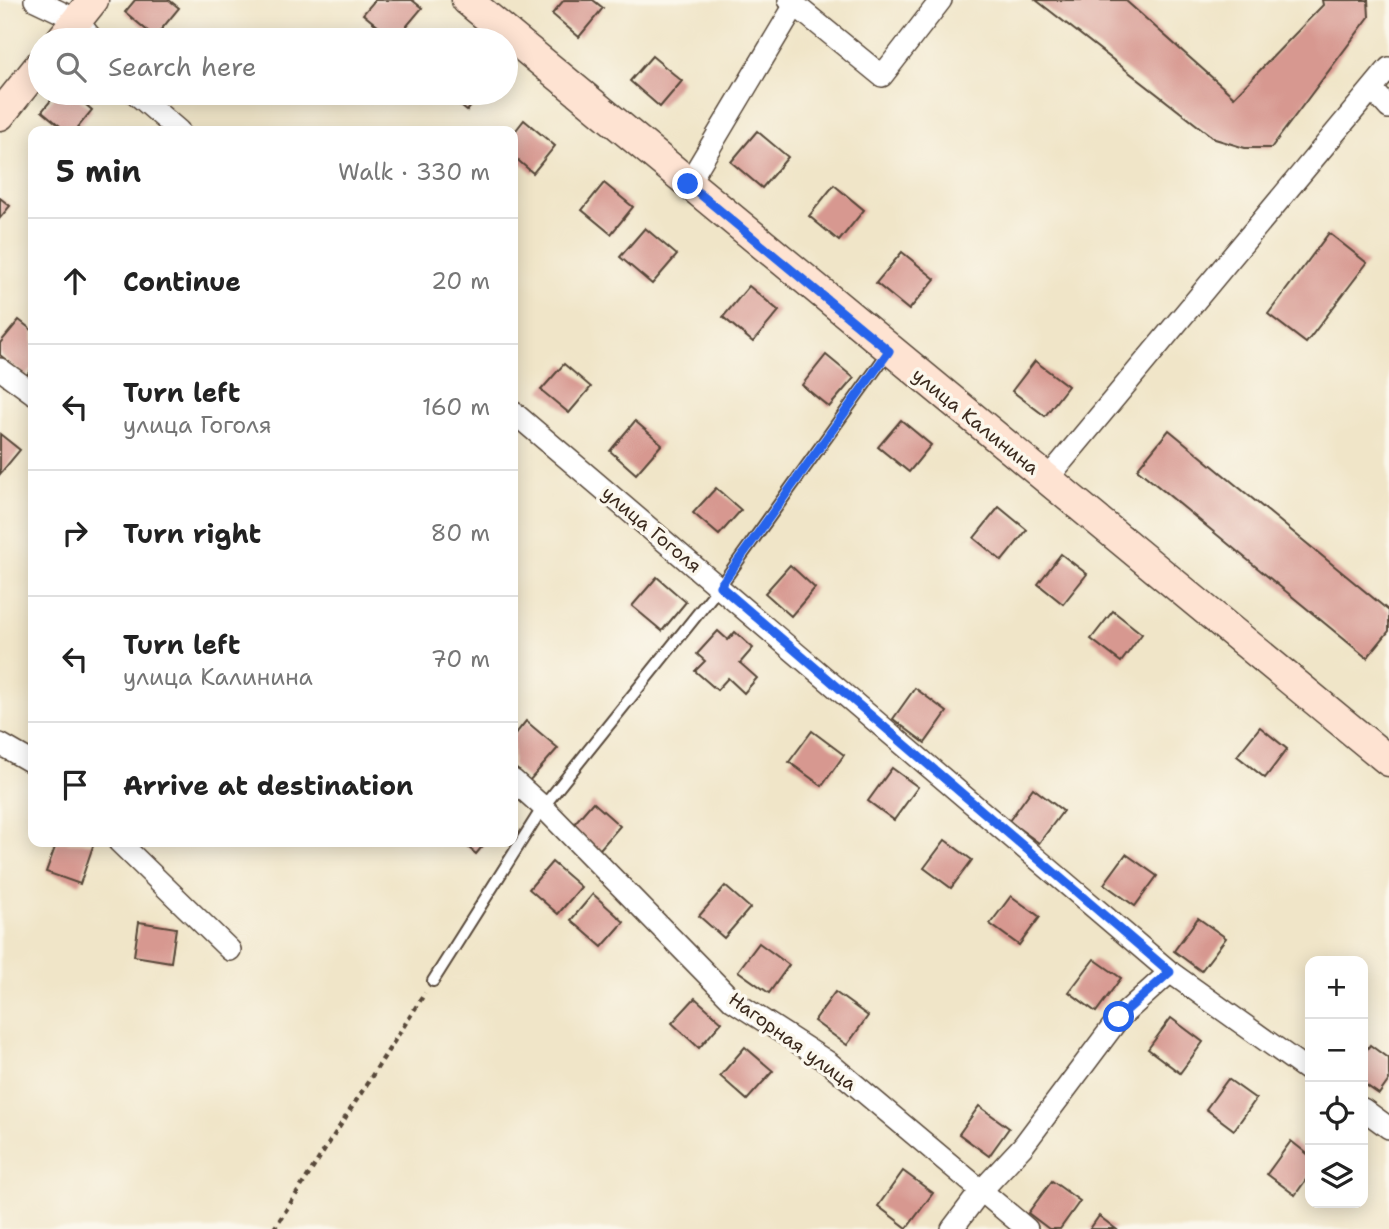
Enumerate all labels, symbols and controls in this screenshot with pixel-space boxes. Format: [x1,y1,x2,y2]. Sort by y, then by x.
search box [28,28,518,105]
icon: search [52,48,90,86]
text: Search here [108,49,257,84]
text: 5 min [56,151,141,192]
text: Walk · 330 m [338,157,490,187]
route end [672,168,703,199]
icon: ahead [56,262,94,300]
text: Continue [123,264,241,299]
text: 20 m [431,266,490,296]
street label: улица Калинина [907,362,1045,481]
text: Turn left [123,375,240,410]
icon: left [56,388,94,426]
text: 160 m [422,392,490,422]
text: улица Гоголя [123,410,272,440]
street label: улица Гоголя [597,480,707,578]
icon: right [56,514,94,552]
text: Turn right [123,516,261,551]
text: 80 m [431,518,490,548]
text: Turn left [123,627,240,662]
icon: left [56,640,94,678]
text: 70 m [431,644,490,674]
text: улица Калинина [123,662,313,692]
icon: arrive [56,766,94,804]
text: Arrive at destination [123,768,413,803]
map controls [1305,956,1368,1208]
button: + [1305,956,1368,1019]
street label: Нагорная улица [724,987,862,1096]
route start [1103,1001,1134,1032]
button: − [1305,1019,1368,1082]
button: locate [1305,1082,1368,1145]
button: layers [1305,1145,1368,1208]

